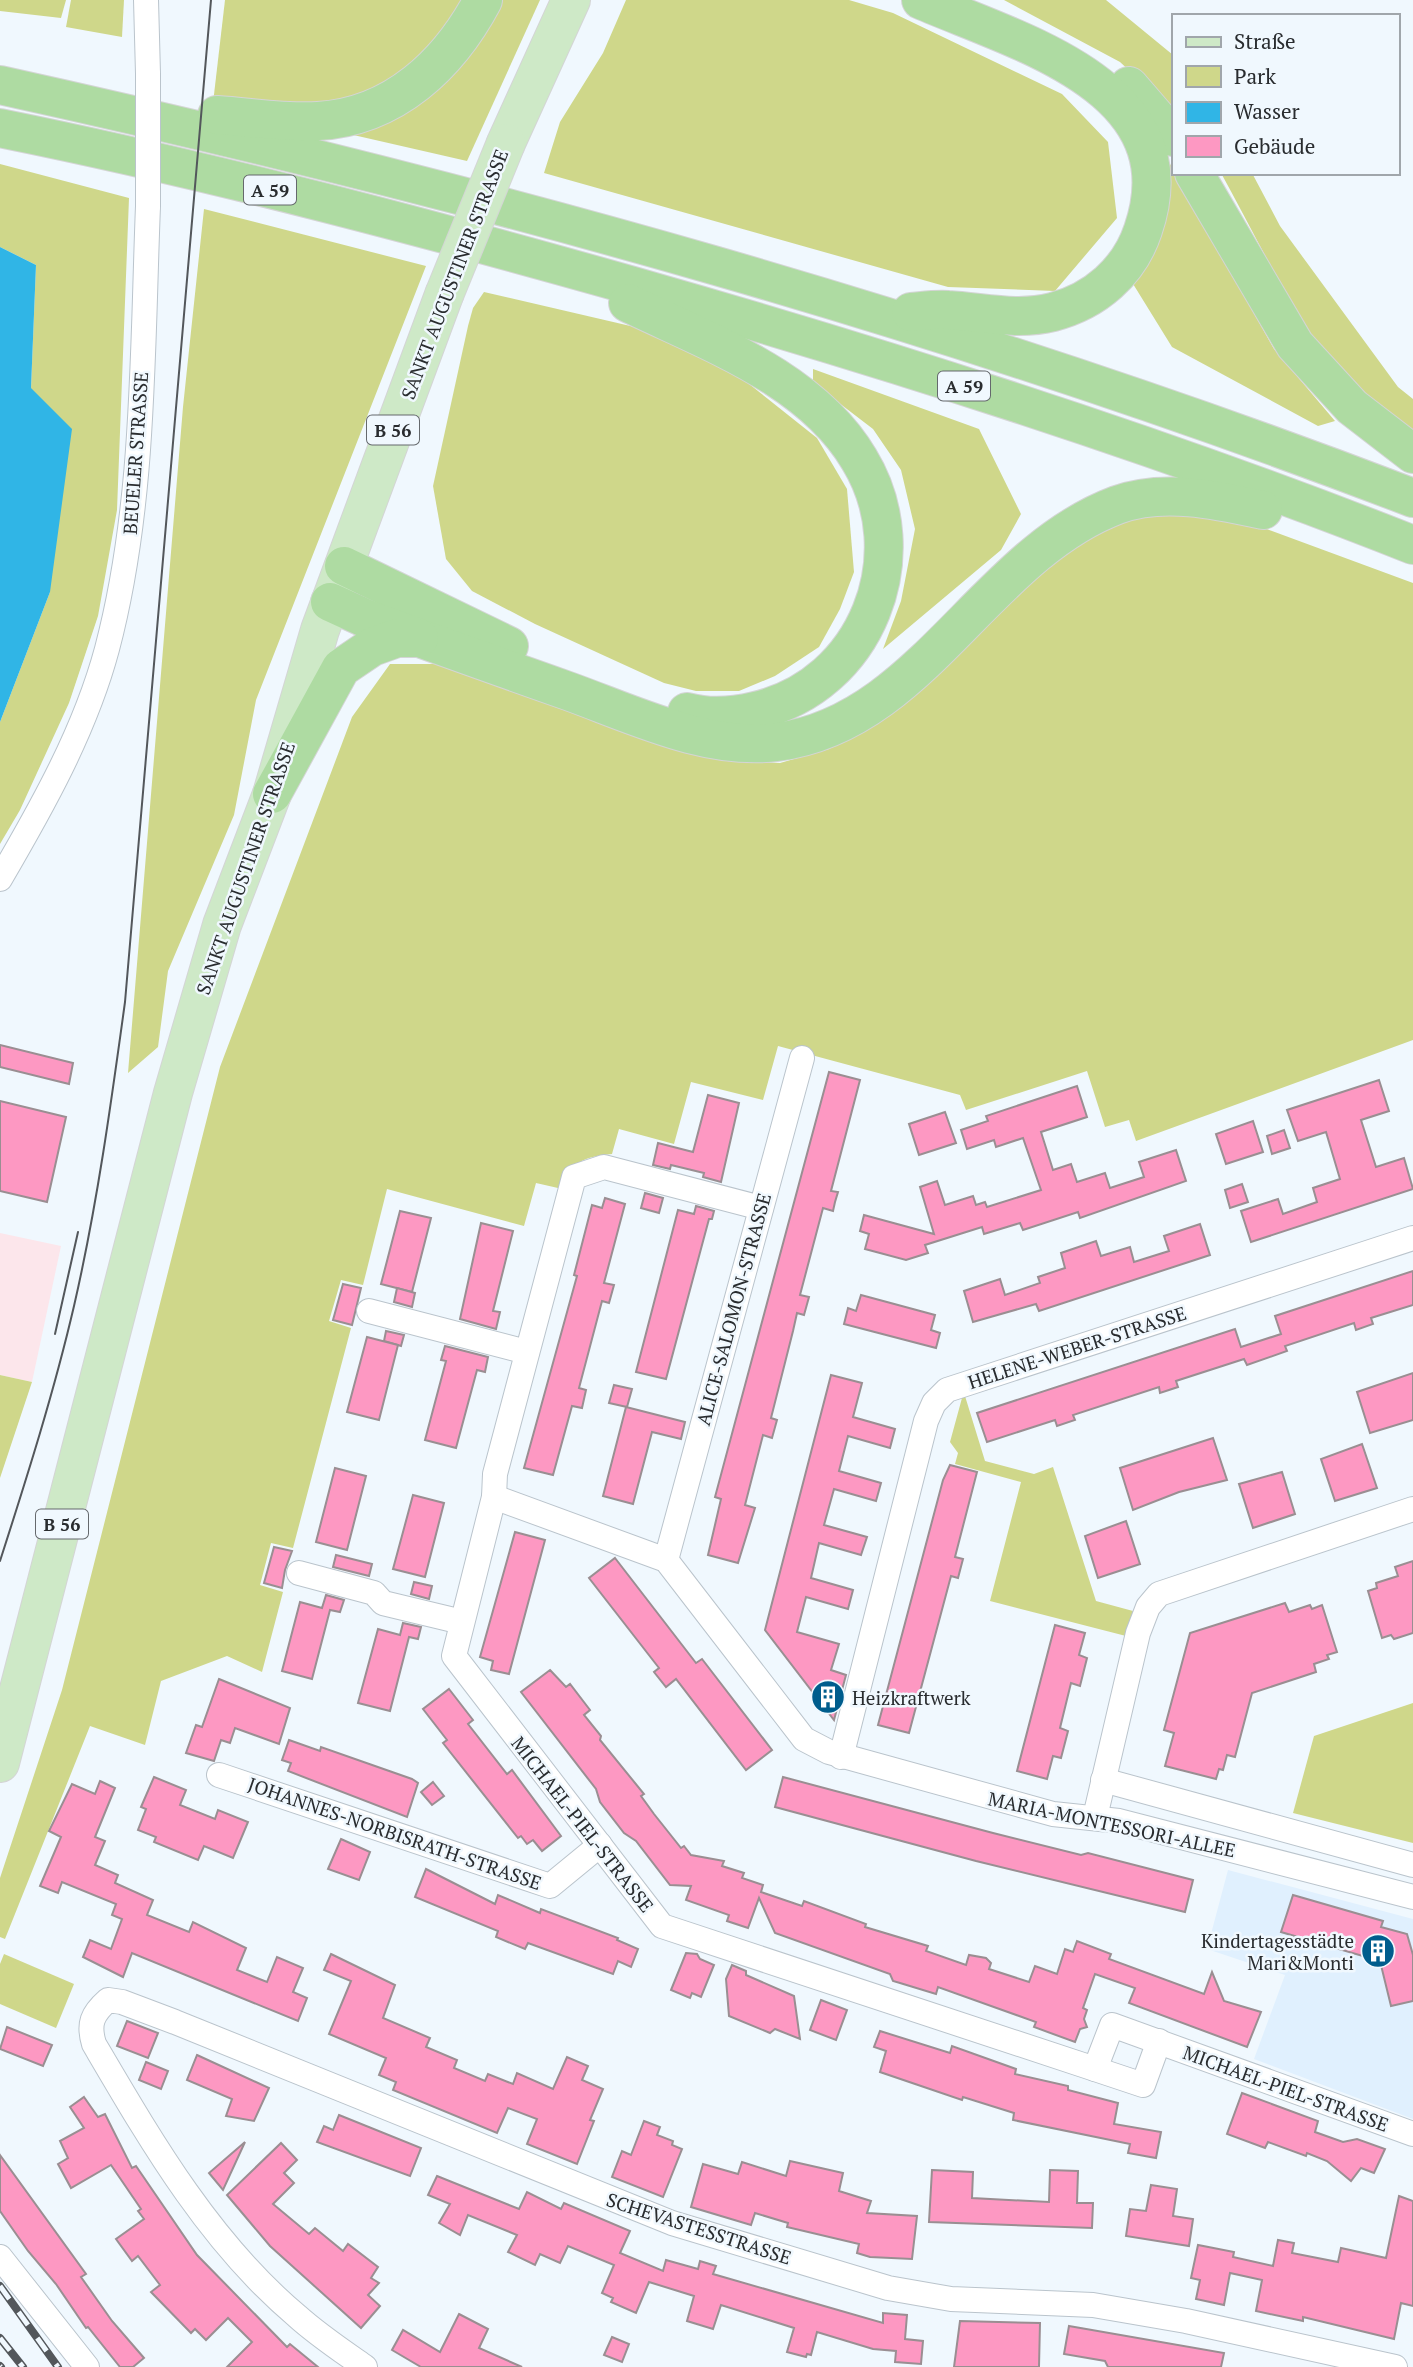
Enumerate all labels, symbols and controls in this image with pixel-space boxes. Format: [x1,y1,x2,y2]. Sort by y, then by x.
legend [1172,14,1399,175]
text: Straße [1234,27,1296,55]
text: Park [1234,62,1276,90]
text: Wasser [1234,97,1300,125]
text: Gebäude [1234,132,1315,160]
street label: SANKT AUGUSTINER STRASSE [395,145,513,403]
road number: A 59 [244,176,296,204]
street label: BEUELER STRASSE [117,371,153,535]
road number: A 59 [938,372,990,400]
road number: B 56 [367,416,419,444]
street label: SANKT AUGUSTINER STRASSE [190,738,300,998]
street label: ALICE-SALOMON-STRASSE [690,1190,776,1428]
street label: HELENE-WEBER-STRASSE [965,1300,1189,1394]
road number: B 56 [36,1510,88,1539]
building icon: Heizkraftwerk [809,1678,847,1716]
place label: Heizkraftwerk [852,1685,971,1710]
street label: MICHAEL-PIEL-STRASSE [506,1731,660,1917]
street label: JOHANNES-NORBISRATH-STRASSE [245,1771,545,1895]
street label: MARIA-MONTESSORI-ALLEE [986,1786,1238,1862]
place label: Kindertagesstädte Mari&Monti [1201,1928,1354,1975]
building icon: Kindertagesstädte Mari&Monti [1359,1932,1397,1970]
street label: MICHAEL-PIEL-STRASSE [1180,2039,1392,2137]
street label: SCHEVASTESSTRASSE [603,2186,795,2270]

